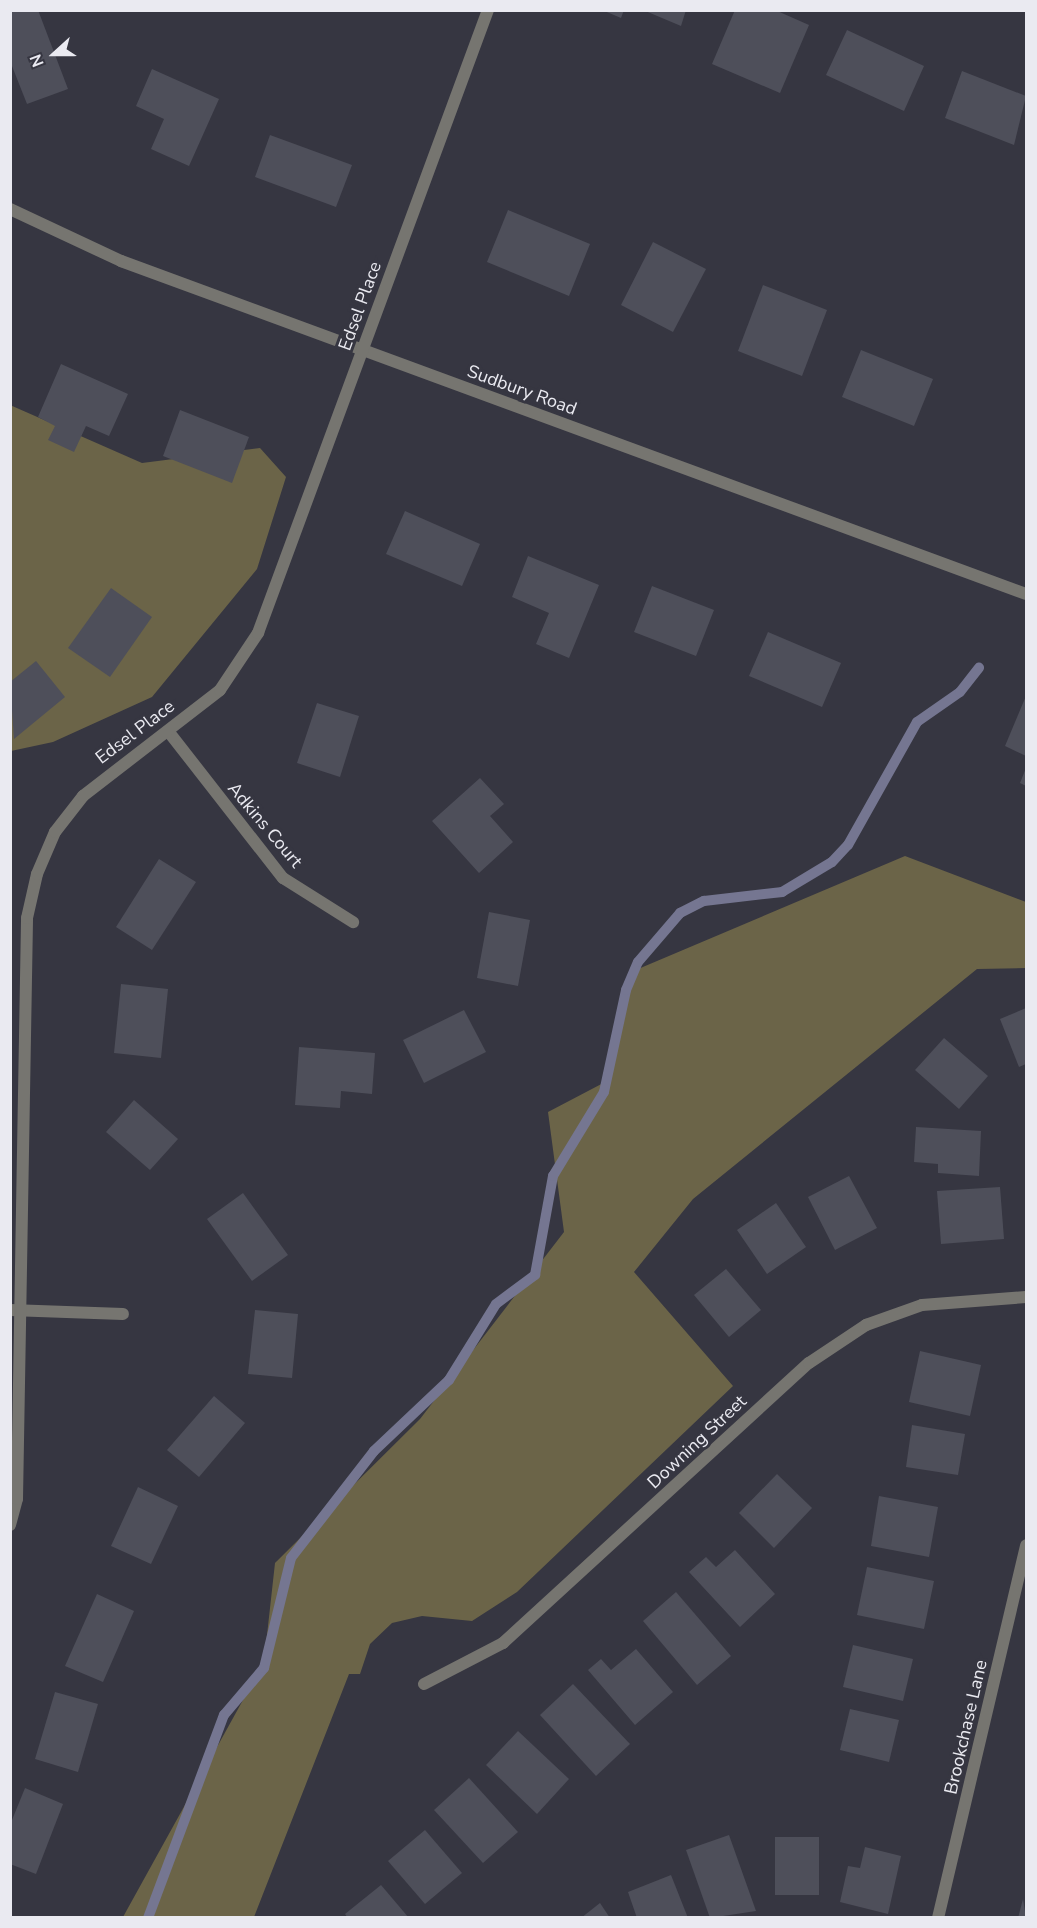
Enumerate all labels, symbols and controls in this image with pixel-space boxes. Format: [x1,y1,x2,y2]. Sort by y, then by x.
north arrow [24,24,84,84]
text: N [25,51,50,70]
street label: Edsel Place [334,259,386,353]
street label: Sudbury Road [464,360,580,420]
street label: Edsel Place [91,695,179,769]
street label: Adkins Court [223,778,307,872]
street label: Downing Street [643,1391,751,1493]
street label: Brookchase Lane [940,1658,992,1796]

